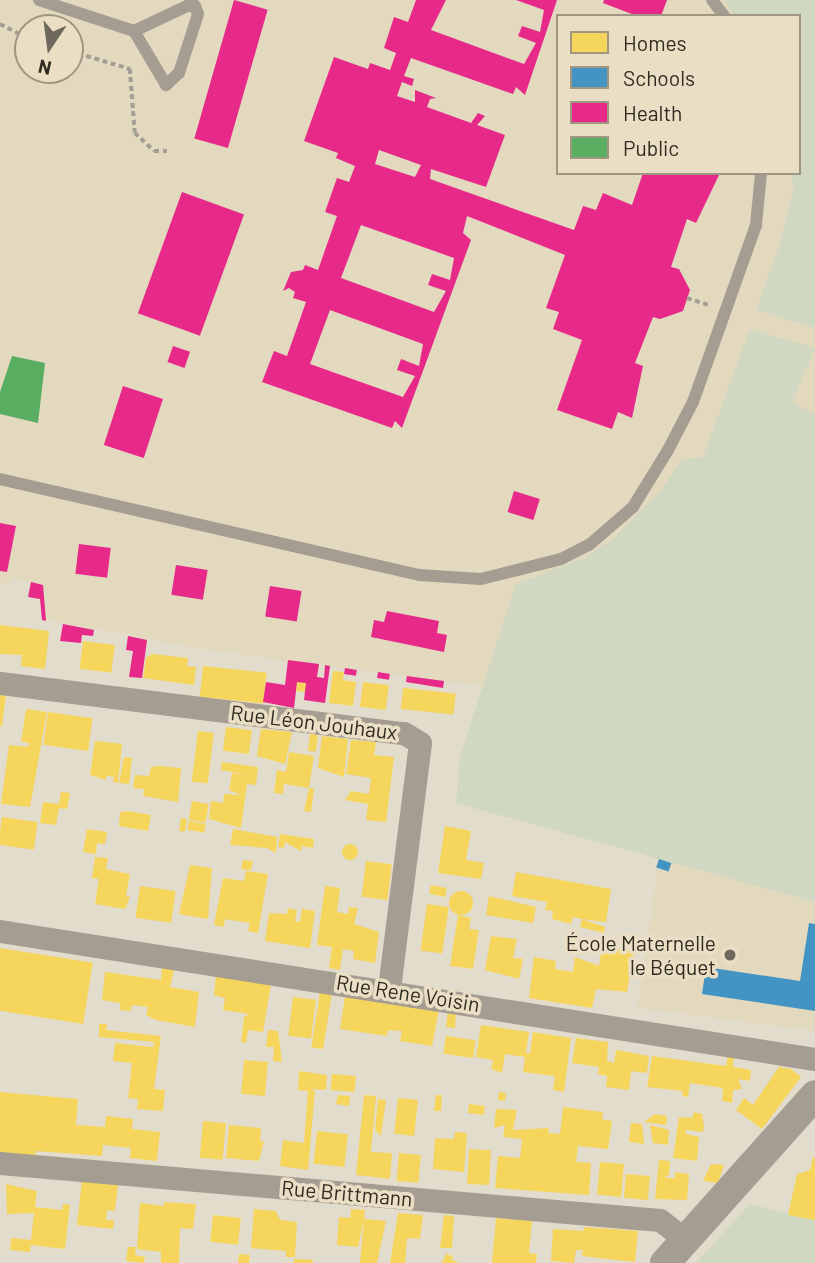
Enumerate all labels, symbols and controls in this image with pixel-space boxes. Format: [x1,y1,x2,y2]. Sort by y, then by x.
north arrow [14,14,84,84]
legend [556,14,801,175]
text: Homes [623,30,687,55]
text: N [36,55,53,81]
text: Schools [623,65,695,90]
text: Health [623,100,682,125]
text: Public [623,135,679,160]
street label: Rue Léon Jouhaux [229,699,399,745]
place label: École Maternelle le Béquet [566,930,716,980]
marker: École Maternelle le Béquet [722,947,738,963]
street label: Rue Rene Voisin [334,969,482,1017]
street label: Rue Brittmann [280,1175,414,1211]

